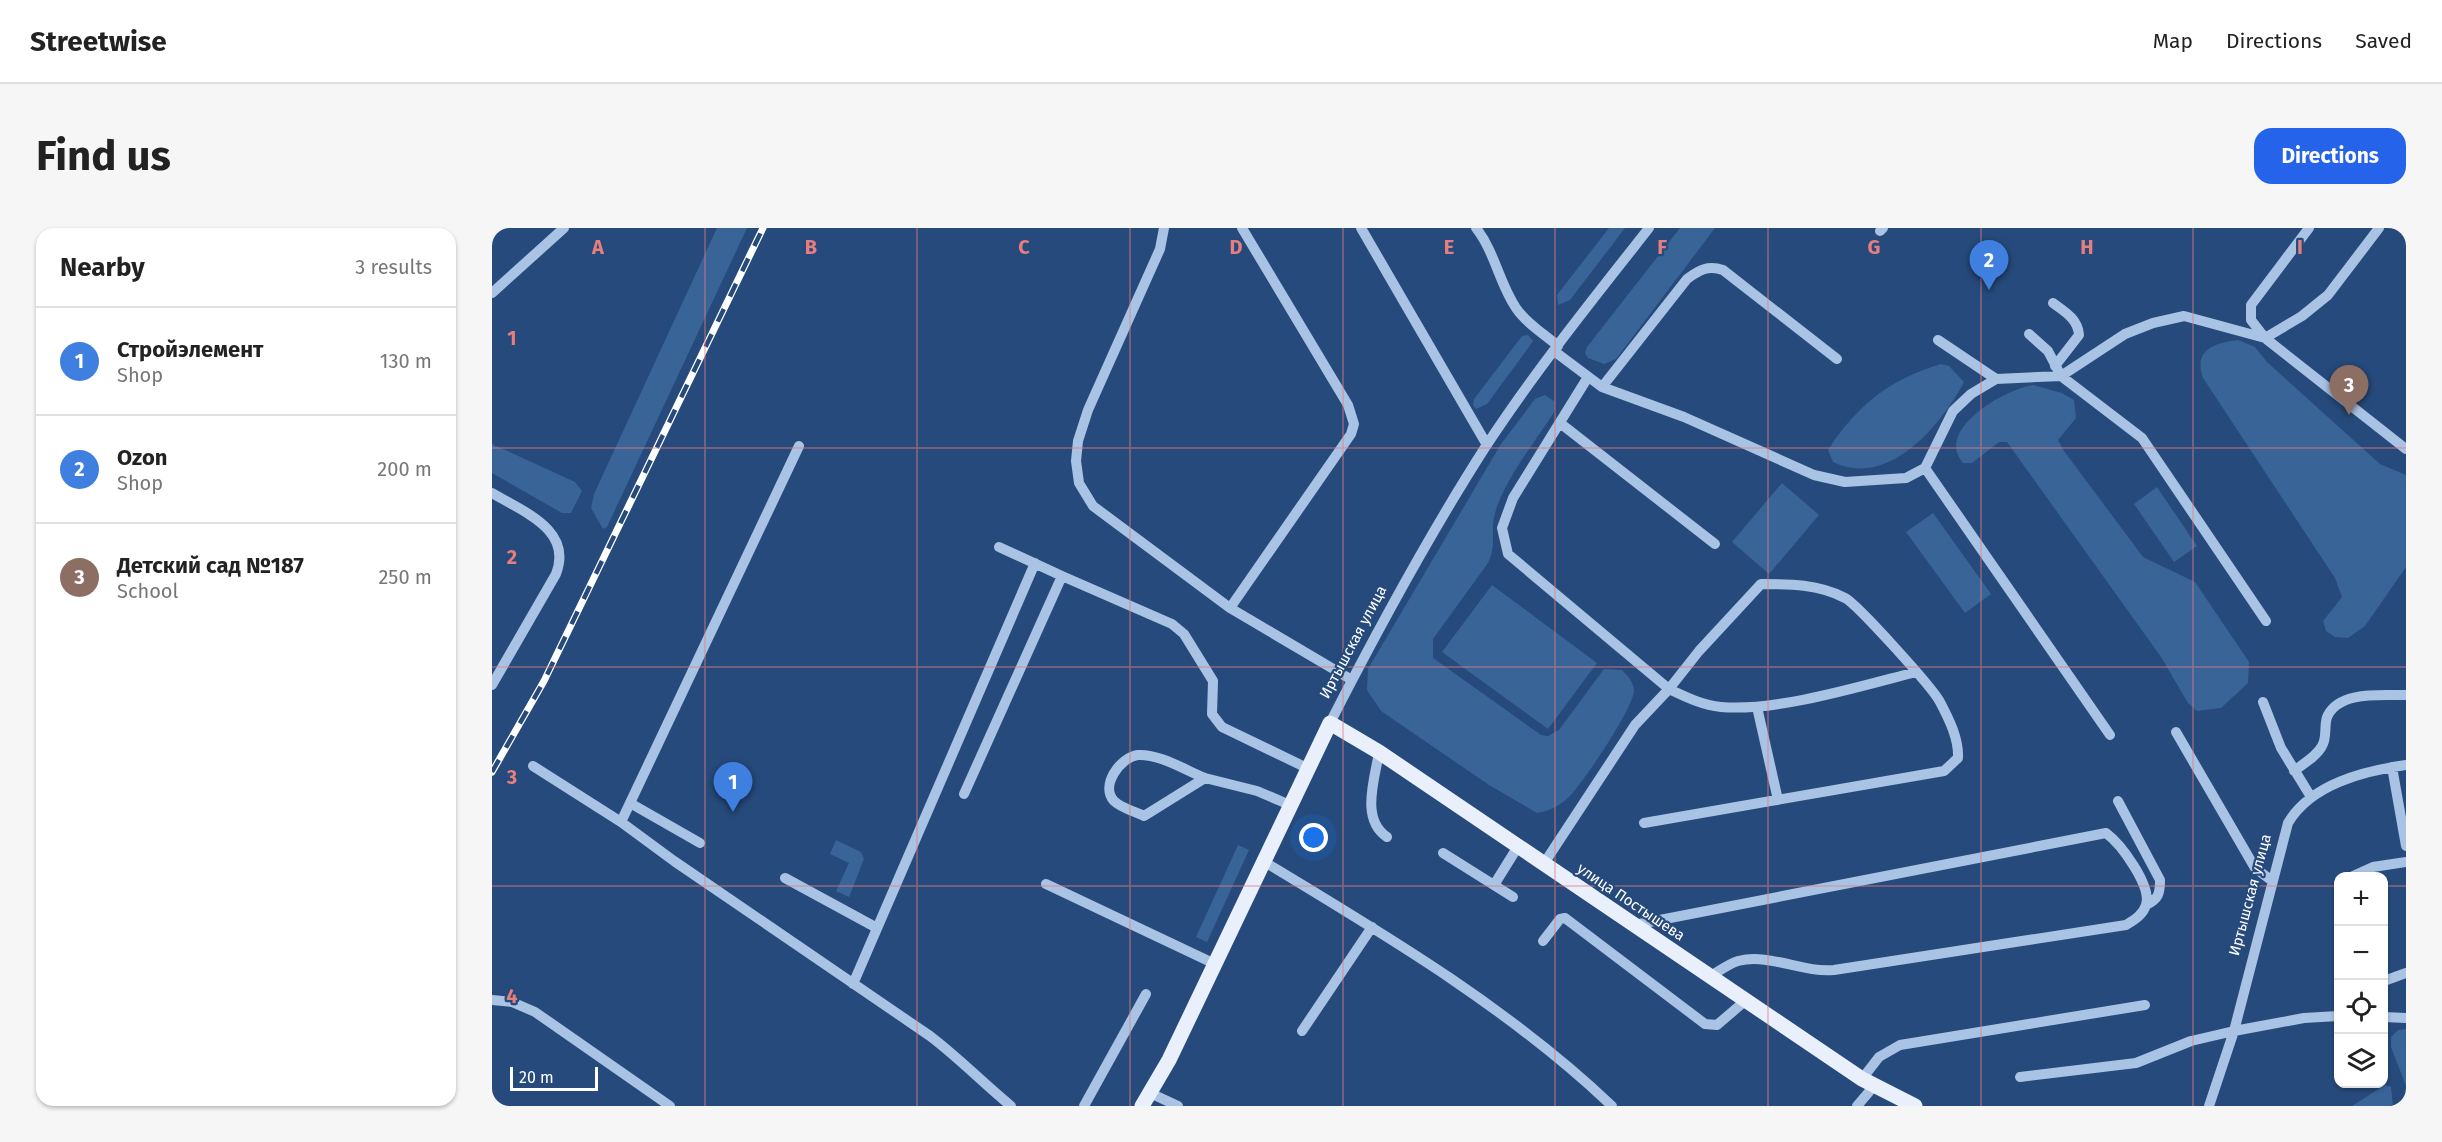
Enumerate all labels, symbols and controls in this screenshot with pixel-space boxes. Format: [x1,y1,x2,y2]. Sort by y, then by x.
text: Streetwise [30,25,167,58]
text: Map [2153,28,2193,54]
text: Directions [2226,28,2322,54]
text: Saved [2355,28,2412,54]
button: Directions [2254,128,2406,184]
text: Find us [36,131,171,181]
text: A [591,235,605,259]
text: B [805,235,817,259]
text: C [1018,235,1030,259]
text: D [1229,235,1243,259]
text: E [1444,235,1454,259]
text: F [1657,235,1667,259]
text: G [1868,235,1880,259]
text: H [2080,235,2094,259]
text: I [2297,235,2303,259]
pin: 2 [1970,241,2008,290]
text: Nearby [60,252,145,283]
text: 3 results [355,255,432,279]
text: 1 [507,326,517,350]
text: Стройэлемент [117,336,263,363]
text: 1 [75,349,84,373]
text: 130 m [380,349,432,373]
text: Shop [117,363,163,387]
pin: 3 [2330,366,2368,415]
text: Ozon [117,444,167,471]
text: 2 [74,457,85,481]
text: 200 m [377,457,432,481]
text: Shop [117,471,163,495]
text: 2 [507,545,517,569]
text: Детский сад №187 [117,552,304,579]
text: 3 [74,565,85,589]
text: 250 m [378,565,432,589]
text: School [117,579,178,603]
street label: Иртышская улица [1316,582,1390,702]
pin: 1 [714,762,752,812]
text: 3 [506,765,517,789]
your location [1299,823,1328,852]
street label: Иртышская улица [2225,832,2275,958]
street label: улица Постышева [1574,859,1688,945]
map controls [2334,872,2388,1088]
button: + [2334,872,2388,926]
button: − [2334,926,2388,980]
button: locate [2334,980,2388,1034]
text: 4 [506,984,518,1008]
button: layers [2334,1034,2388,1088]
scale bar [510,1064,598,1092]
text: 20 m [519,1068,554,1087]

